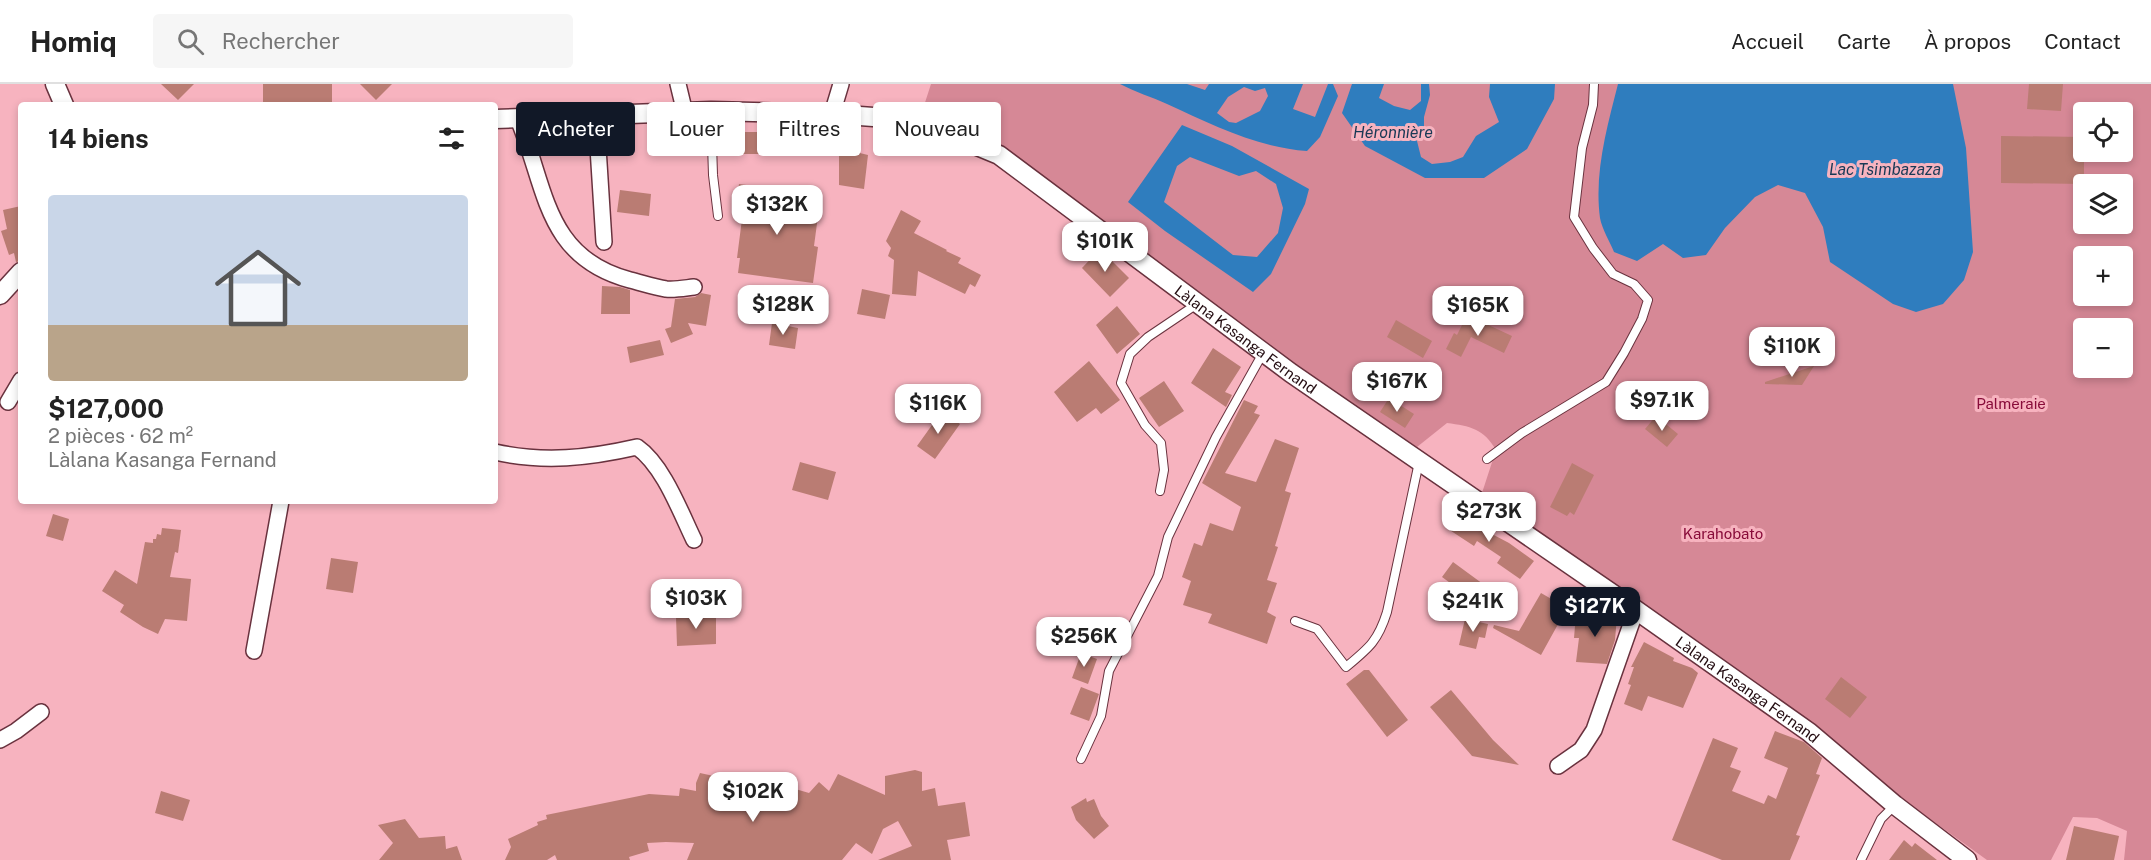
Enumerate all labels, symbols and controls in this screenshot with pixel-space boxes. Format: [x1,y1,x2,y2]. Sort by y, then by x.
search box [153,14,573,68]
text: Homiq [30,25,117,58]
icon: search [174,25,207,58]
text: Rechercher [222,28,340,54]
text: Accueil [1731,29,1804,54]
text: Carte [1837,29,1891,54]
text: À propos [1924,29,2011,54]
text: Contact [2044,29,2121,54]
chip: Acheter [516,102,635,156]
chip: Louer [647,102,745,156]
chip: Filtres [757,102,861,156]
chip: Nouveau [873,102,1001,156]
map controls [2073,102,2133,378]
button: locate [2073,102,2133,162]
icon: filters [435,122,468,155]
text: 14 biens [48,123,149,154]
water label: Héronnière [1353,123,1433,142]
water label: Lac Tsimbazaza [1829,160,1941,179]
button: layers [2073,174,2133,234]
pin: $132K [735,185,819,236]
text: $132K [746,192,808,216]
pin: $101K [1063,222,1147,273]
text: $101K [1076,229,1134,253]
icon: home [204,234,312,342]
button: + [2073,246,2133,306]
street label: Làlana Kasanga Fernand [1172,281,1320,397]
pin: $128K [741,285,825,336]
pin: $165K [1436,286,1520,337]
text: $128K [752,292,814,316]
text: $165K [1446,293,1510,317]
button: − [2073,318,2133,378]
pin: $110K [1750,327,1834,378]
text: $110K [1763,334,1821,358]
pin: $167K [1355,362,1439,413]
text: $167K [1366,369,1428,393]
pin: $97.1K [1613,381,1711,432]
pin: $116K [896,384,980,435]
text: $97.1K [1630,388,1695,412]
text: $116K [909,391,967,415]
text: $127,000 [48,393,164,424]
park label: Palmeraie [1976,395,2046,412]
text: 2 pièces · 62 m² [48,424,193,448]
text: Làlana Kasanga Fernand [48,448,277,472]
pin: $273K [1447,492,1531,543]
text: $273K [1456,499,1522,523]
park label: Karahobato [1683,525,1763,542]
pin: $103K [654,579,738,630]
pin: $241K [1431,582,1515,633]
text: $103K [665,586,727,610]
pin: $127K [1553,587,1637,638]
text: $241K [1442,589,1504,613]
text: $127K [1564,594,1626,618]
pin: $256K [1042,617,1126,668]
text: $256K [1050,624,1118,648]
street label: Làlana Kasanga Fernand [1673,633,1823,746]
pin: $102K [711,772,795,823]
text: $102K [722,779,784,803]

